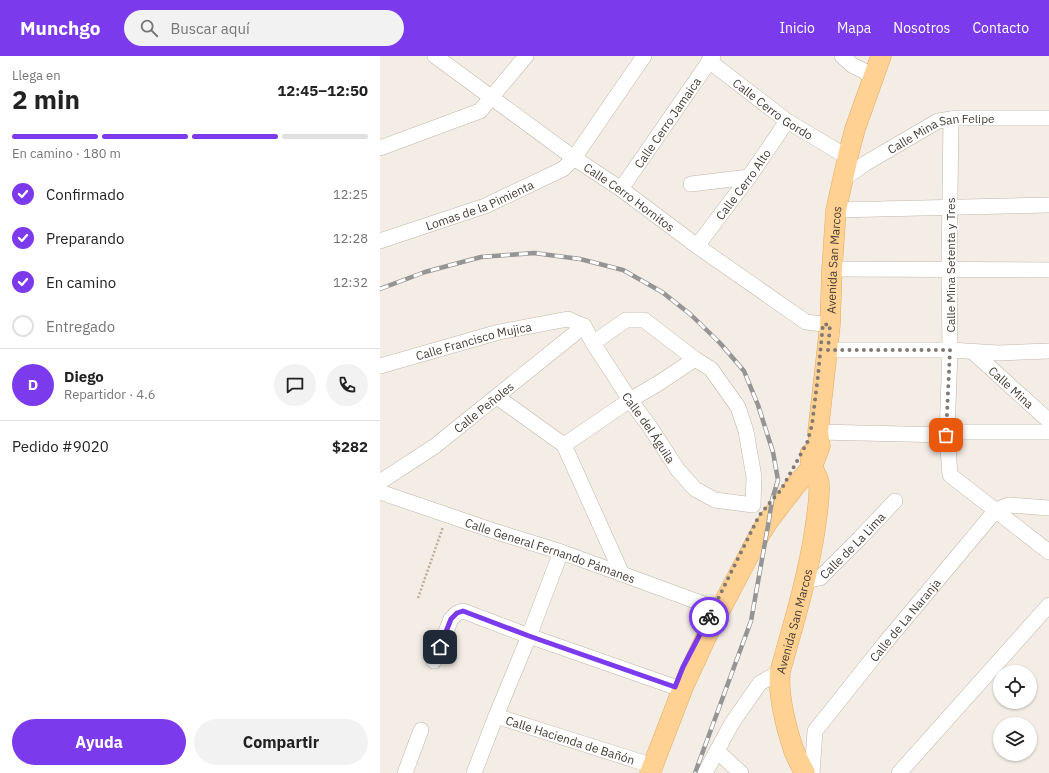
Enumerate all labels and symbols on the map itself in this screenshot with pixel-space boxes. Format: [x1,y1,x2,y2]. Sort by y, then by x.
street label: Calle Cerro Jamaica [630,74,704,171]
street label: Calle Cerro Gordo [730,75,816,143]
street label: Calle Mina San Felipe [884,110,995,157]
street label: Calle Cerro Alto [712,146,774,223]
street label: Calle Cerro Hornitos [581,159,678,234]
street label: Lomas de la Pimienta [424,176,536,233]
street label: Calle Mina Setenta y Tres [943,197,958,333]
street label: Avenida San Marcos [823,204,844,314]
street label: Calle Francisco Mujica [414,318,533,363]
street label: Calle Mina [986,363,1038,412]
street label: Calle Peñoles [450,378,517,436]
street label: Calle del Águila [619,389,679,466]
pin [929,418,963,452]
street label: Calle de La Lima [816,509,888,582]
street label: Calle General Fernando Pámanes [463,514,638,586]
street label: Avenida San Marcos [772,567,815,675]
street label: Calle de La Naranja [866,575,944,664]
courier [689,597,729,637]
pin [423,630,457,664]
street label: Calle Hacienda de Bañón [504,712,637,767]

